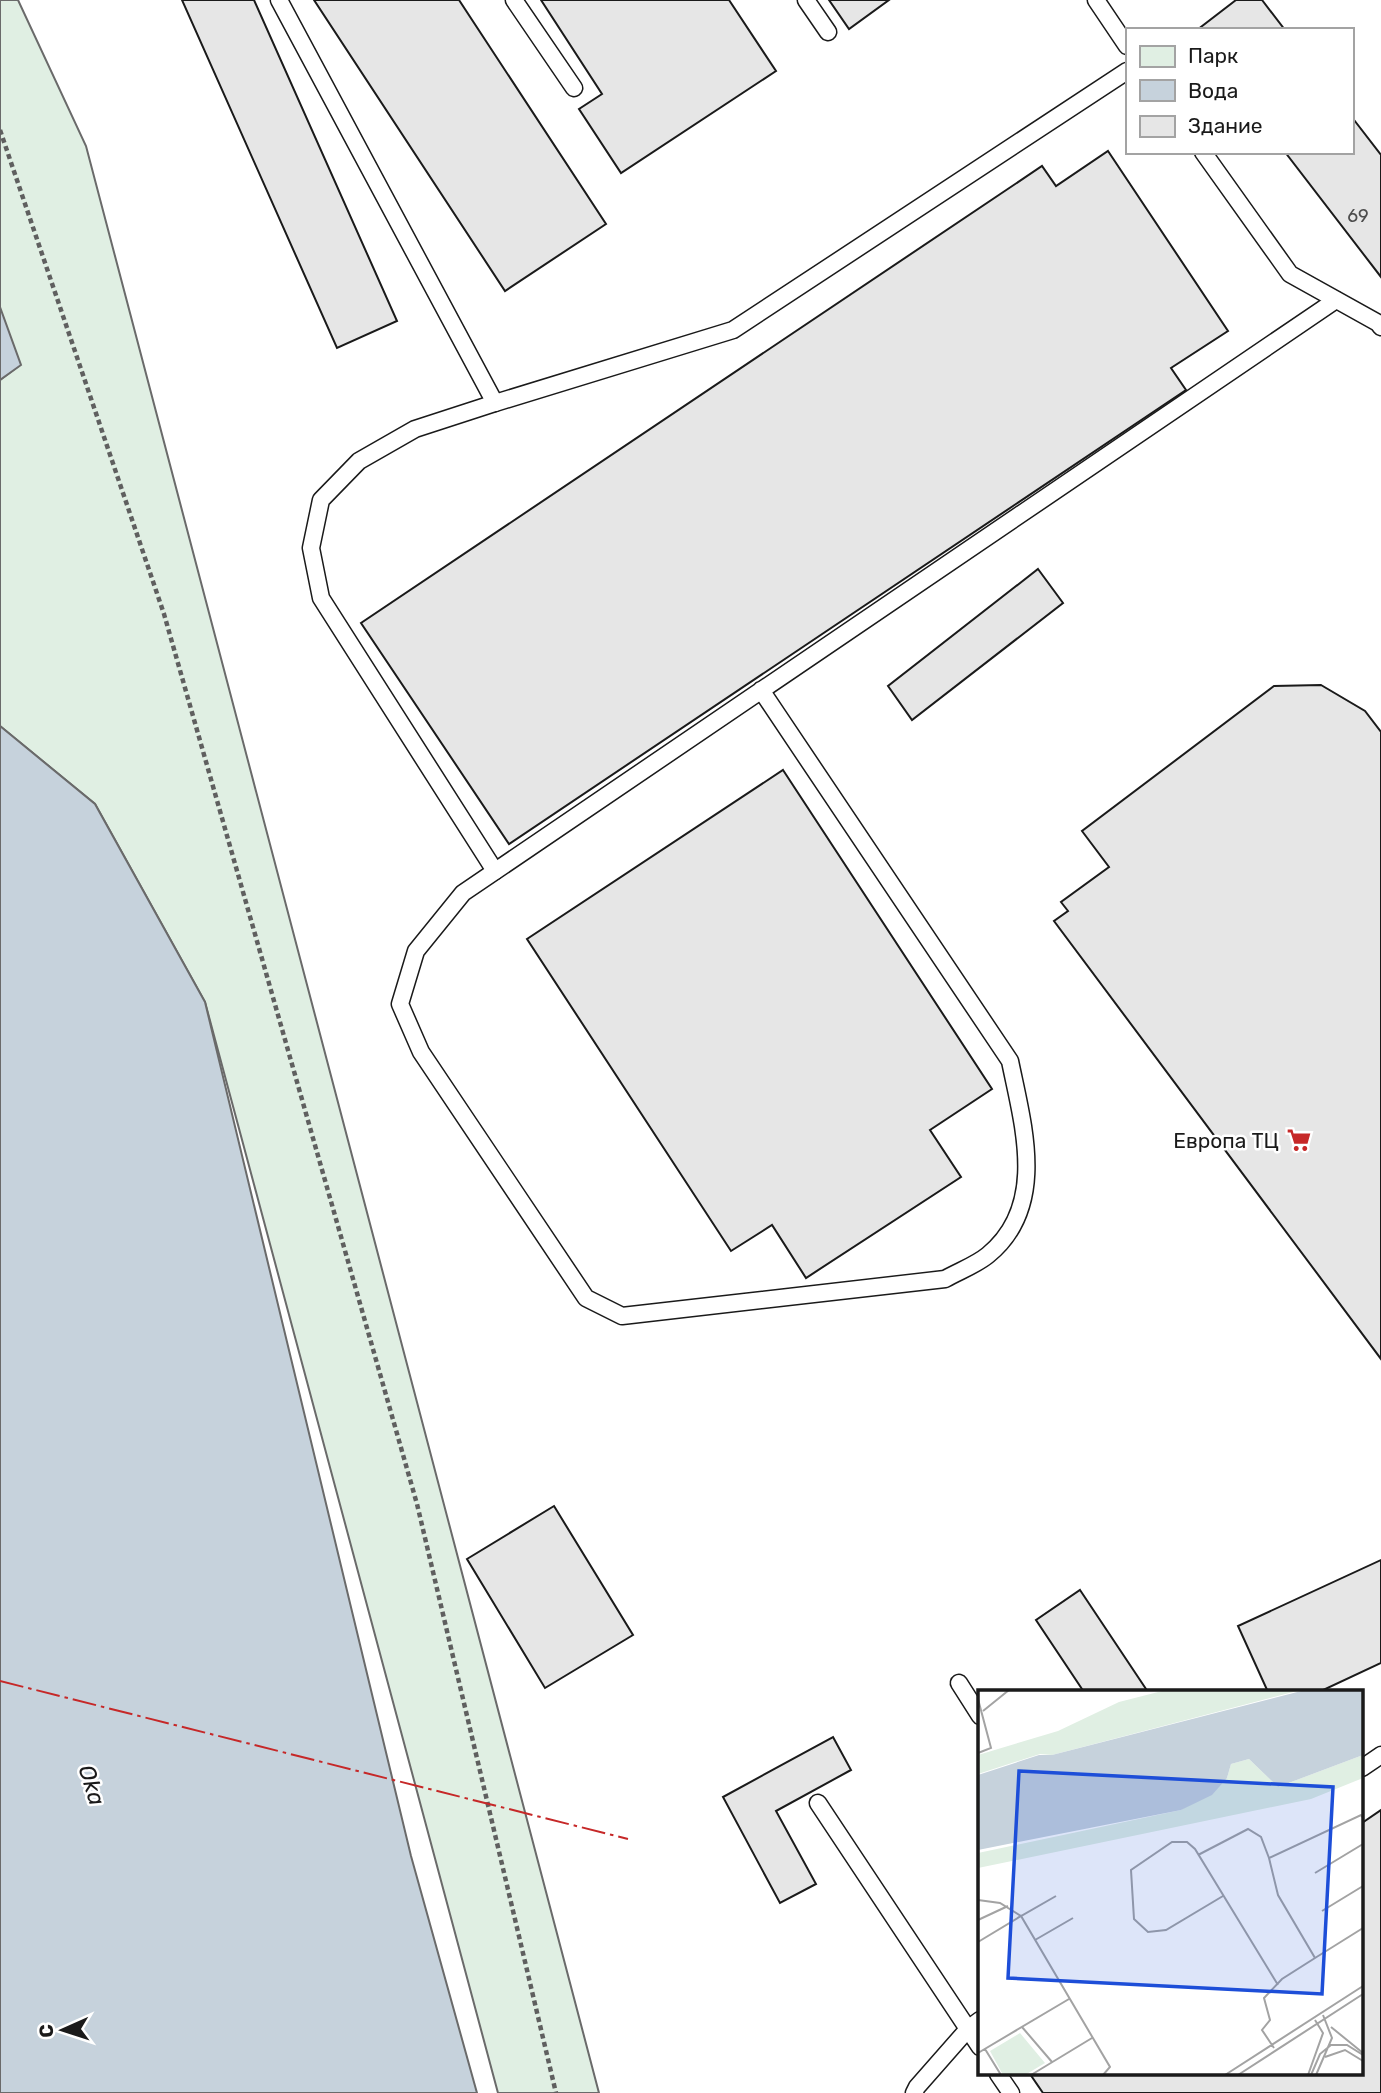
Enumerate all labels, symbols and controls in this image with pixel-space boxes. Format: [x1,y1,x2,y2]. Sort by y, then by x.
legend [1126,28,1353,154]
text: Парк [1188,43,1238,68]
text: Вода [1188,78,1238,103]
text: Здание [1188,113,1263,138]
house number: 69 [1347,205,1369,227]
supermarket icon: Европа ТЦ [1285,1126,1313,1154]
place label: Европа ТЦ [1173,1128,1279,1153]
inset map [978,1690,1364,2076]
water label: Oka [73,1761,111,1809]
north arrow [28,1995,98,2065]
text: С [35,2024,58,2038]

